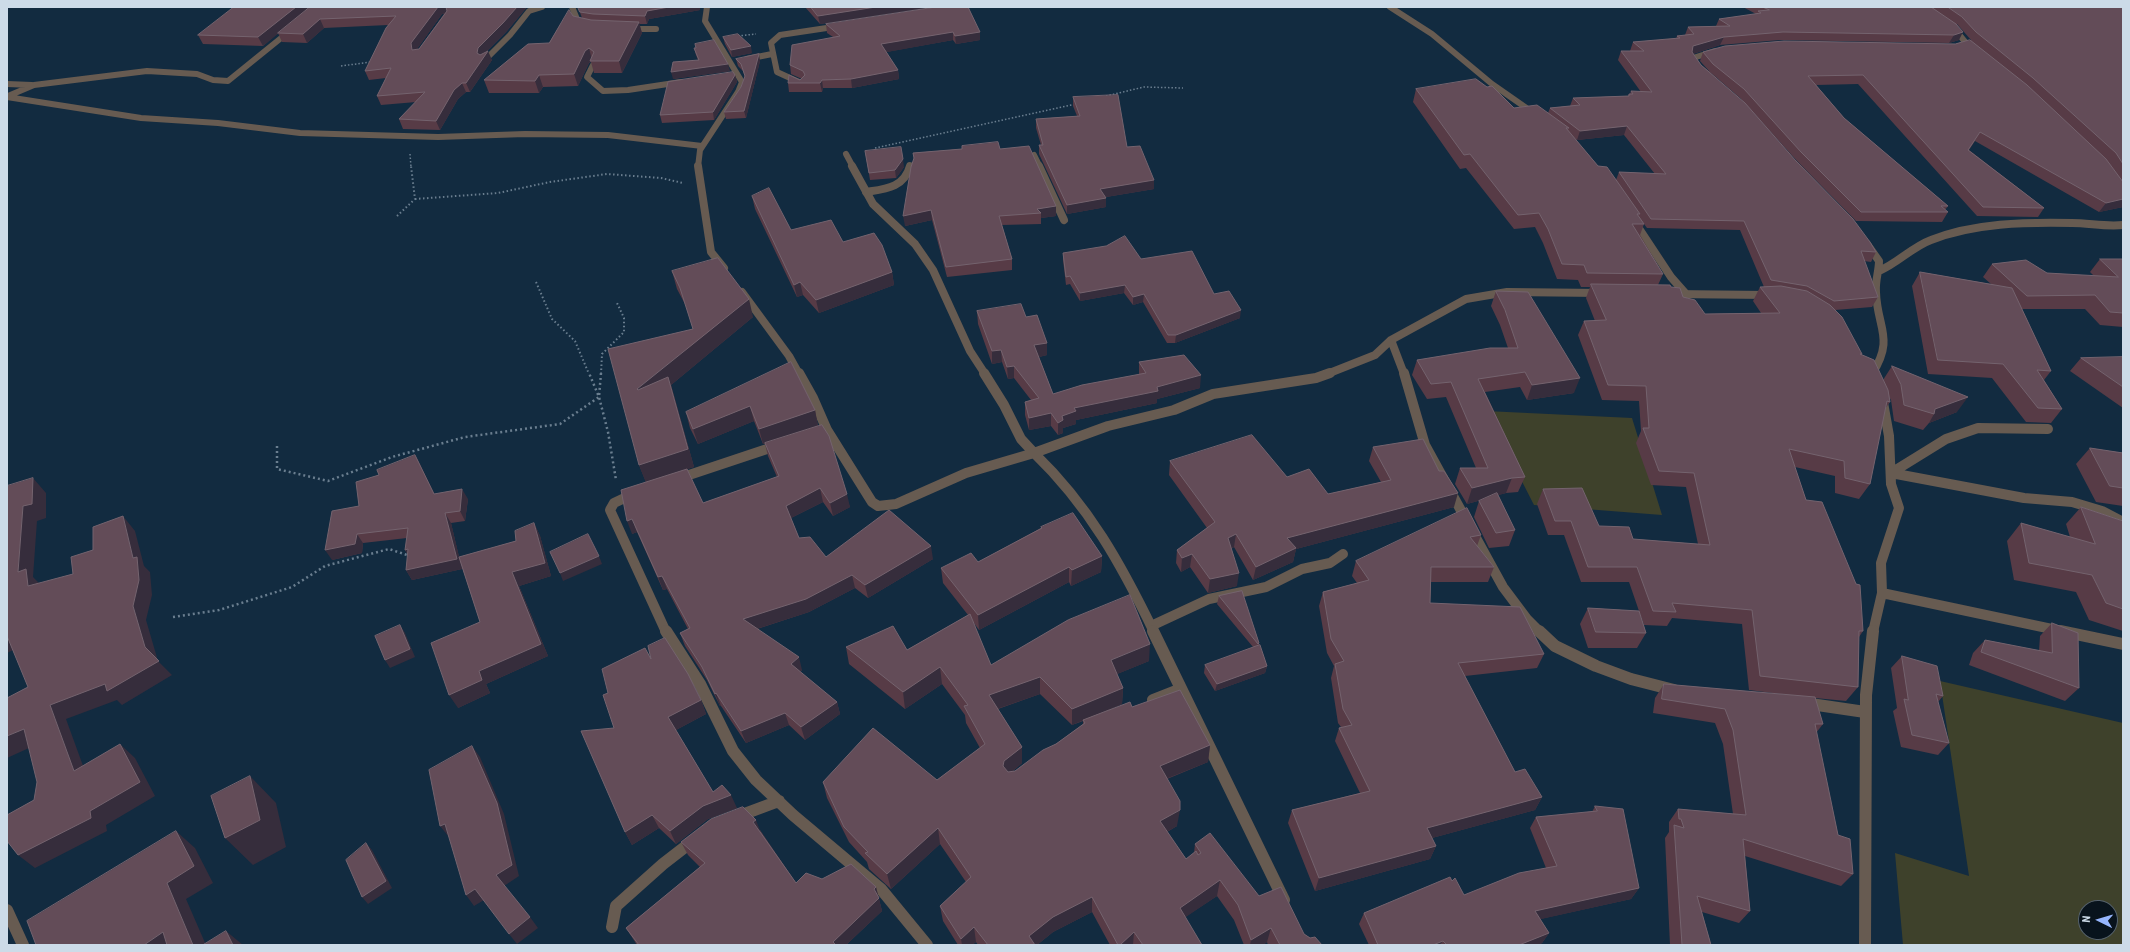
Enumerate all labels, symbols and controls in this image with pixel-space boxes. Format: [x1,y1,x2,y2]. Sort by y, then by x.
north arrow [2078,900,2118,940]
text: N [2080,915,2093,923]

